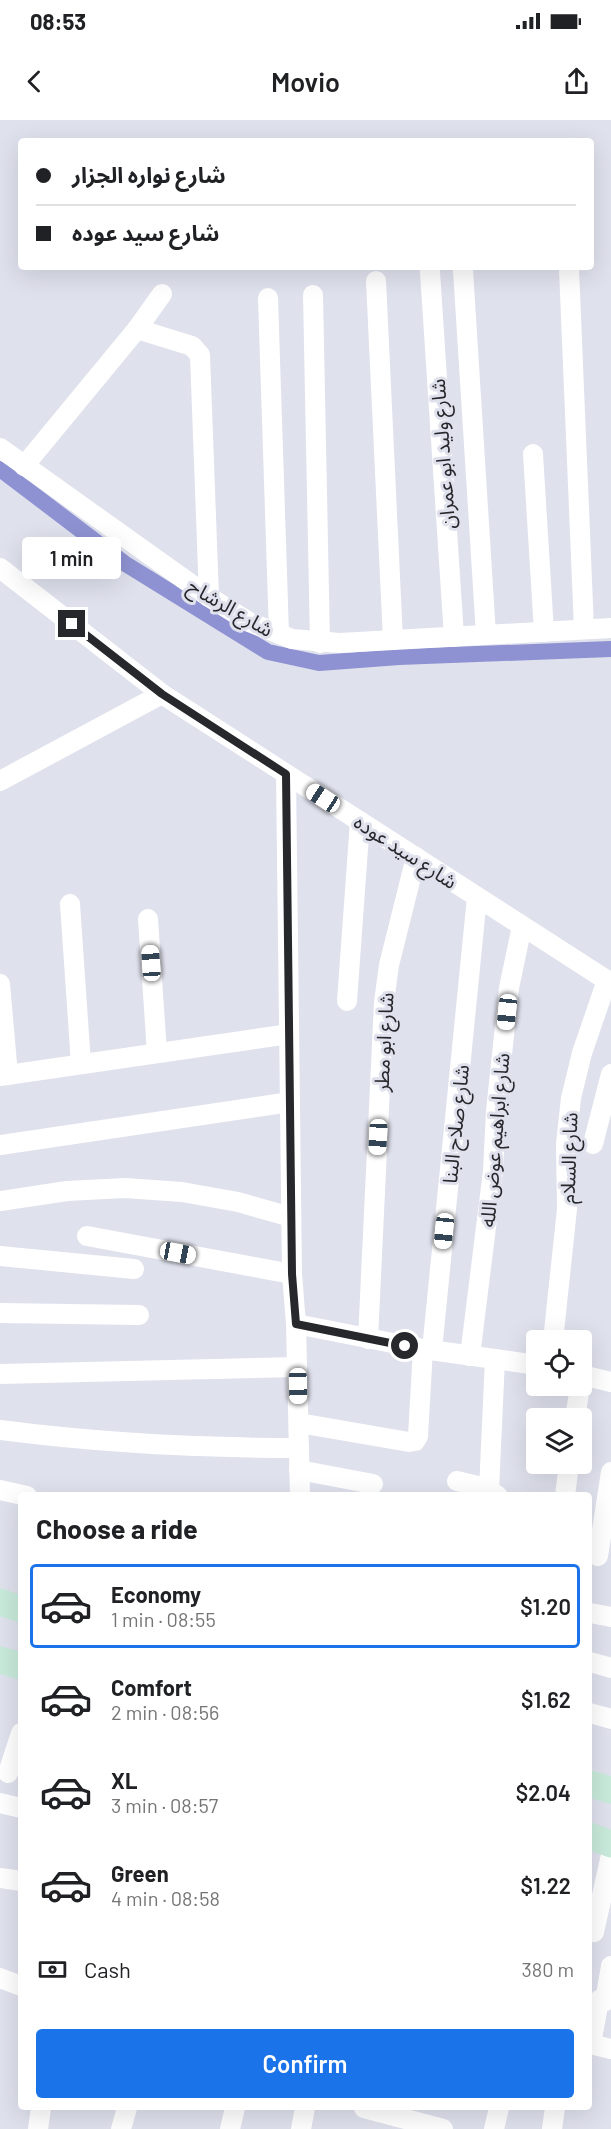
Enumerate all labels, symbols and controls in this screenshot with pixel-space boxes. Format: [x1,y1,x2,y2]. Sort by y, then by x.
text: 08:53 [30,8,86,34]
icon: back [18,65,51,98]
text: Movio [271,65,340,97]
icon: share [560,65,593,98]
text: شارع نواره الجزار [72,161,226,187]
text: شارع سيد عوده [72,219,219,245]
street label: شارع وليد ابو عمران [425,378,463,530]
callout: 1 min [22,537,122,579]
text: 1 min [50,546,93,570]
street label: شارع الرشاح [182,573,278,644]
route end [58,610,85,637]
car [303,781,343,815]
street label: شارع سيد عوده [348,809,462,897]
car [141,944,161,982]
street label: شارع ابو مطر [368,992,402,1093]
car [496,993,518,1031]
street label: شارع ابراهيم عوض الله [474,1052,518,1228]
street label: شارع صلاح البنا [437,1063,477,1185]
street label: شارع السلام [554,1112,586,1204]
car [368,1119,388,1155]
car [433,1212,455,1250]
car [159,1241,197,1265]
map controls [526,1330,592,1474]
button: locate [526,1330,592,1396]
route start [391,1332,418,1359]
car [289,1368,307,1404]
button: layers [526,1408,592,1474]
text: Choose a ride [36,1512,198,1544]
icon: car [39,1579,93,1633]
text: Economy [111,1581,201,1607]
text: $1.20 [520,1593,571,1619]
text: 1 min · 08:55 [111,1607,216,1631]
icon: car [39,1672,93,1726]
text: Comfort [111,1674,192,1700]
text: $1.62 [521,1686,571,1712]
text: 2 min · 08:56 [111,1700,219,1724]
icon: car [39,1765,93,1819]
text: XL [111,1767,137,1793]
text: $2.04 [516,1779,571,1805]
text: 3 min · 08:57 [111,1793,218,1817]
icon: car [39,1858,93,1912]
text: Green [111,1860,169,1886]
text: $1.22 [521,1872,571,1898]
text: 4 min · 08:58 [111,1886,220,1910]
icon: cash [36,1953,69,1986]
text: Cash [84,1956,131,1982]
text: 380 m [521,1957,574,1981]
button: Confirm [36,2029,574,2098]

